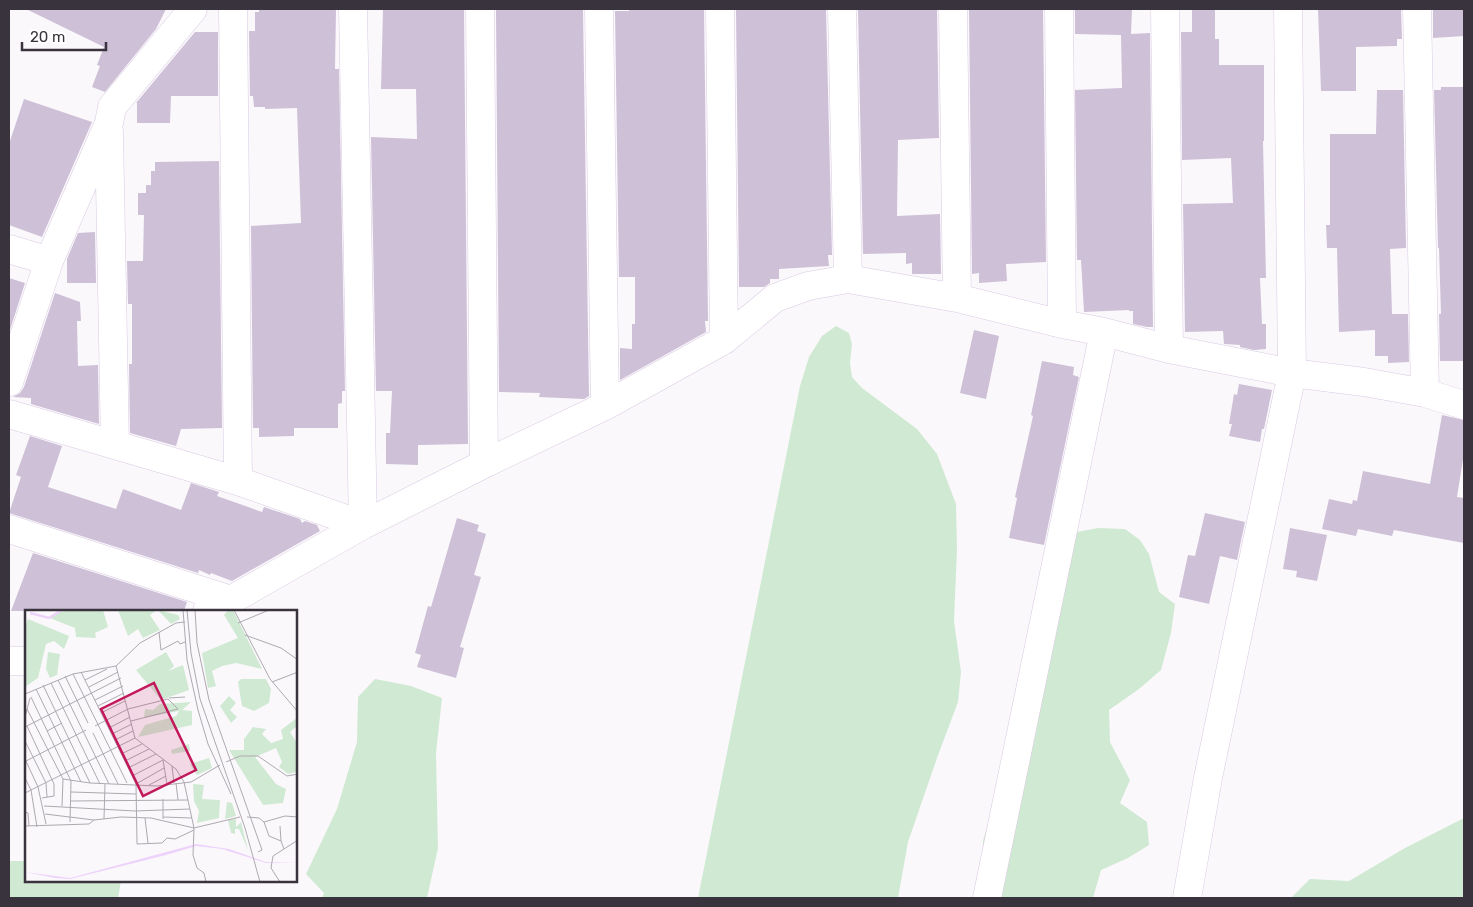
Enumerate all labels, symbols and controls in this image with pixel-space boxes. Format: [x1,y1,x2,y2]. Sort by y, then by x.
scale bar [22,20,106,52]
text: 20 m [30,28,65,46]
inset map [25,610,298,882]

